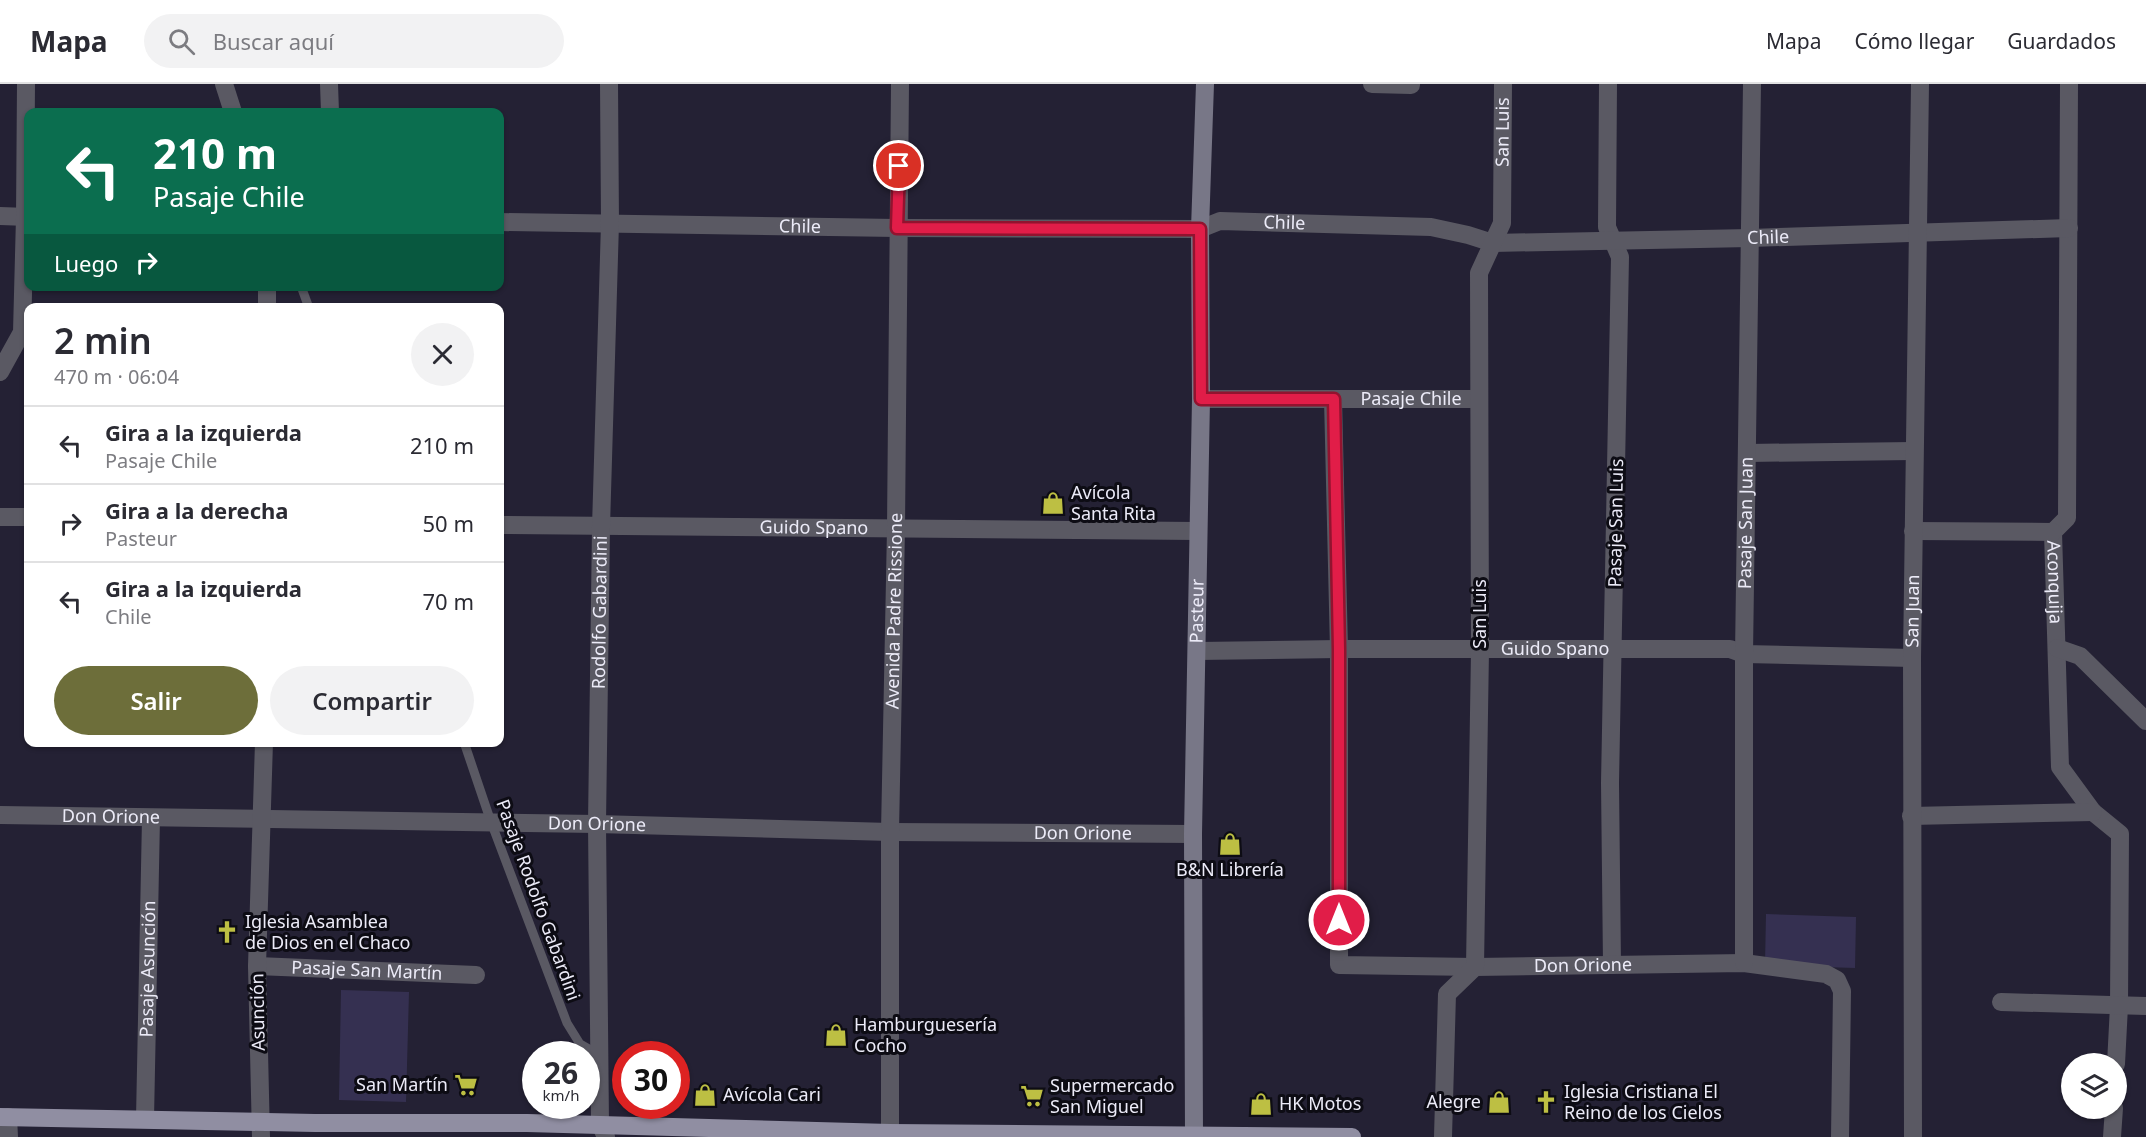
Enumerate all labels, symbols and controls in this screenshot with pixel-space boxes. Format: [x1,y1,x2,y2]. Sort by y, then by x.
search box [144,14,564,68]
text: Mapa [30,22,108,60]
icon: search [165,25,198,58]
text: Buscar aquí [213,26,334,56]
text: Mapa [1766,27,1821,55]
text: Cómo llegar [1854,27,1974,55]
text: Guardados [2007,27,2116,55]
street label: San Luis [1489,97,1514,167]
text: 210 m [153,124,277,181]
icon: left [54,132,132,210]
pin [873,140,924,191]
icon: arrive [882,149,915,182]
text: Pasaje Chile [153,178,305,215]
street label: Chile [1263,209,1306,234]
street label: Chile [779,213,821,238]
street label: Chile [1747,224,1789,249]
icon: right [130,246,163,279]
text: Luego [54,248,118,278]
text: 2 min [54,316,152,365]
button: close [411,323,474,386]
text: 470 m · 06:04 [54,363,179,390]
street label: Pasaje Chile [1360,386,1462,410]
text: Gira a la izquierda [105,417,302,447]
icon: left [54,429,87,462]
text: 210 m [410,430,474,460]
text: Pasaje Chile [105,447,217,474]
street label: Pasaje San Juan [1732,457,1758,589]
street label: Pasaje San Luis [1602,458,1628,588]
place label: Avícola Santa Rita [1071,480,1156,525]
shop icon: Avícola Santa Rita [1040,490,1066,516]
text: Gira a la derecha [105,495,289,525]
icon: right [54,507,87,540]
text: 50 m [423,508,474,538]
street label: Avenida Padre Rissione [879,513,907,709]
street label: Guido Spano [760,514,868,539]
text: Pasteur [105,525,177,552]
street label: Rodolfo Gabardini [586,535,612,689]
street label: Aconquija [2042,540,2069,624]
text: Gira a la izquierda [105,573,302,603]
street label: San Juan [1899,574,1924,648]
street label: Pasteur [1184,578,1209,644]
street label: San Luis [1467,579,1491,649]
icon: left [54,585,87,618]
text: 70 m [423,586,474,616]
text: Chile [105,603,152,630]
street label: Guido Spano [1501,636,1609,660]
button: Salir [54,666,258,735]
button: Compartir [270,666,474,735]
street label: Pasaje Rodolfo Gabardini [491,796,587,1004]
street label: Don Orione [62,803,160,828]
street label: Don Orione [548,810,646,836]
street label: Don Orione [1034,820,1132,845]
shop icon: B&N Librería [1217,831,1243,857]
place label: B&N Librería [1176,857,1284,881]
position arrow [1307,888,1371,952]
street label: Pasaje Asunción [134,900,160,1038]
place label: Iglesia Asamblea de Dios en el Chaco [245,909,410,954]
church icon: Iglesia Asamblea de Dios en el Chaco [214,919,240,945]
street label: Don Orione [1534,952,1632,977]
street label: Pasaje San Martín [291,954,443,985]
street label: Asunción [244,973,270,1051]
place label: Hamburguesería Cocho [854,1012,997,1057]
shop icon: Hamburguesería Cocho [823,1022,849,1048]
speed limit sign: 30 [612,1041,690,1119]
text: 26 [544,1052,578,1093]
map controls [2061,1053,2127,1119]
button: layers [2061,1053,2127,1119]
place label: San Martín [356,1072,448,1096]
supermarket icon: San Martín [453,1072,479,1098]
place label: Supermercado San Miguel [1050,1073,1174,1118]
place label: Iglesia Cristiana El Reino de los Cielos [1564,1079,1722,1124]
shop icon: Avícola Cari [692,1082,718,1108]
place label: Avícola Cari [723,1082,821,1106]
supermarket icon: Supermercado San Miguel [1019,1083,1045,1109]
text: km/h [543,1085,579,1105]
place label: Alegre [1426,1089,1481,1113]
shop icon: Alegre [1486,1089,1512,1115]
church icon: Iglesia Cristiana El Reino de los Cielos [1533,1089,1559,1115]
shop icon: HK Motos [1248,1091,1274,1117]
place label: HK Motos [1279,1091,1361,1115]

